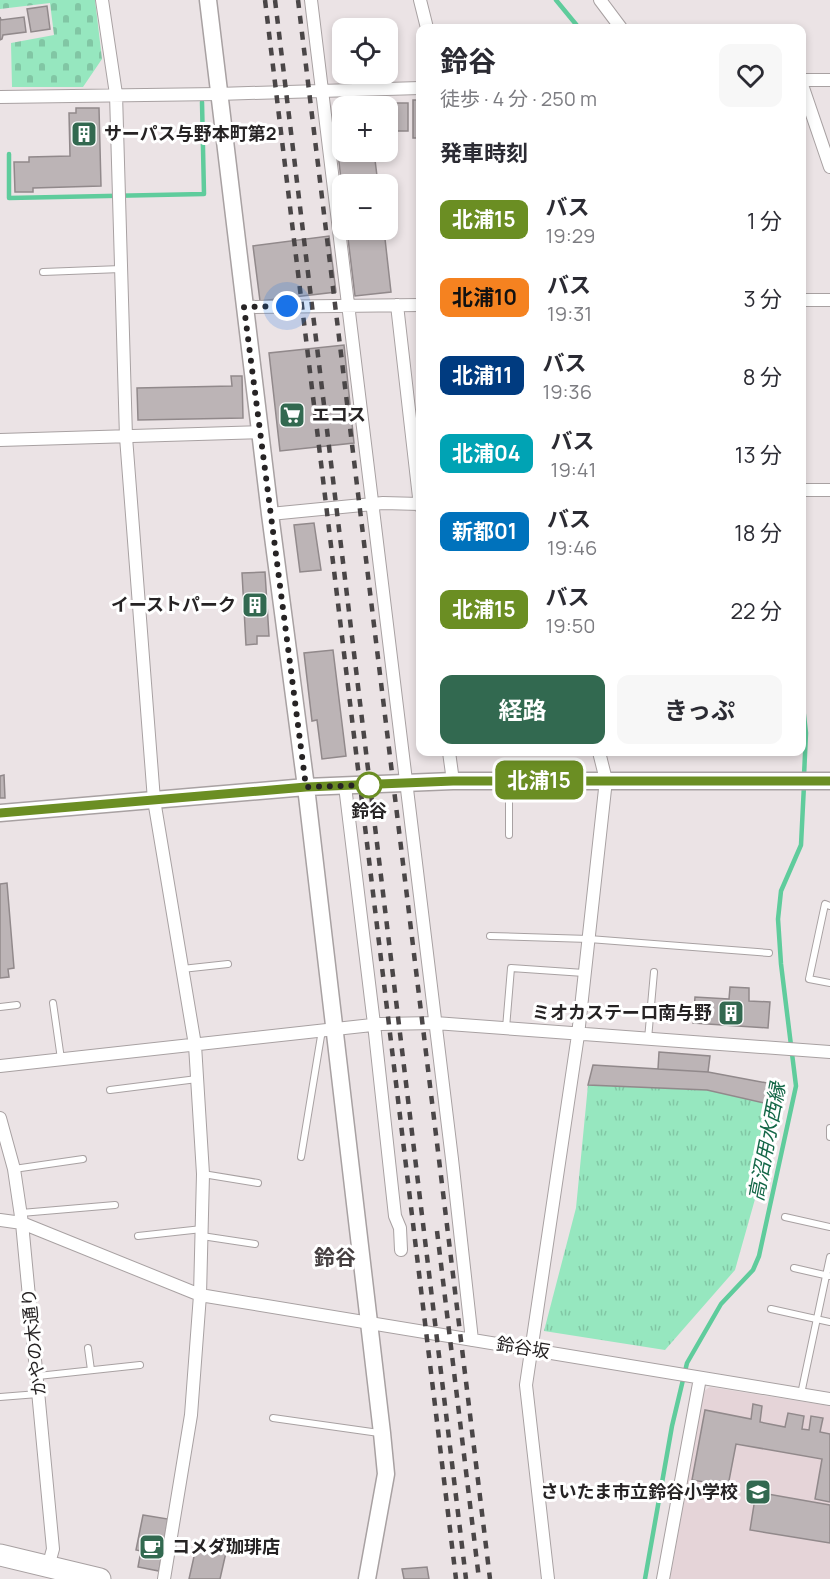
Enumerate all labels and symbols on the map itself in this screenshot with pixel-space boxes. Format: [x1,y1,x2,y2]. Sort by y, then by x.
building icon: サーパス与野本町第2 [69,119,99,149]
place label: サーパス与野本町第2 [104,121,277,145]
your location [272,291,302,321]
supermarket icon: エコス [277,400,307,430]
place label: エコス [312,402,366,426]
building icon: イーストパーク [240,590,270,620]
place label: イーストパーク [111,592,236,616]
line badge: 北浦15 [497,760,581,800]
marker: 鈴谷 [356,772,382,798]
place label: 鈴谷 [351,798,387,822]
building icon: ミオカステーロ南与野 [716,998,746,1028]
place label: ミオカステーロ南与野 [532,1000,712,1024]
water label: 高沼用水西縁 [742,1078,792,1203]
district label: 鈴谷 [314,1243,356,1271]
street label: かやの木通り [15,1287,51,1397]
street label: 鈴谷坂 [495,1331,552,1363]
school or university icon: さいたま市立鈴谷小学校 [743,1477,773,1507]
place label: さいたま市立鈴谷小学校 [541,1479,738,1503]
cafe icon: コメダ珈琲店 [137,1532,167,1562]
place label: コメダ珈琲店 [172,1534,280,1558]

